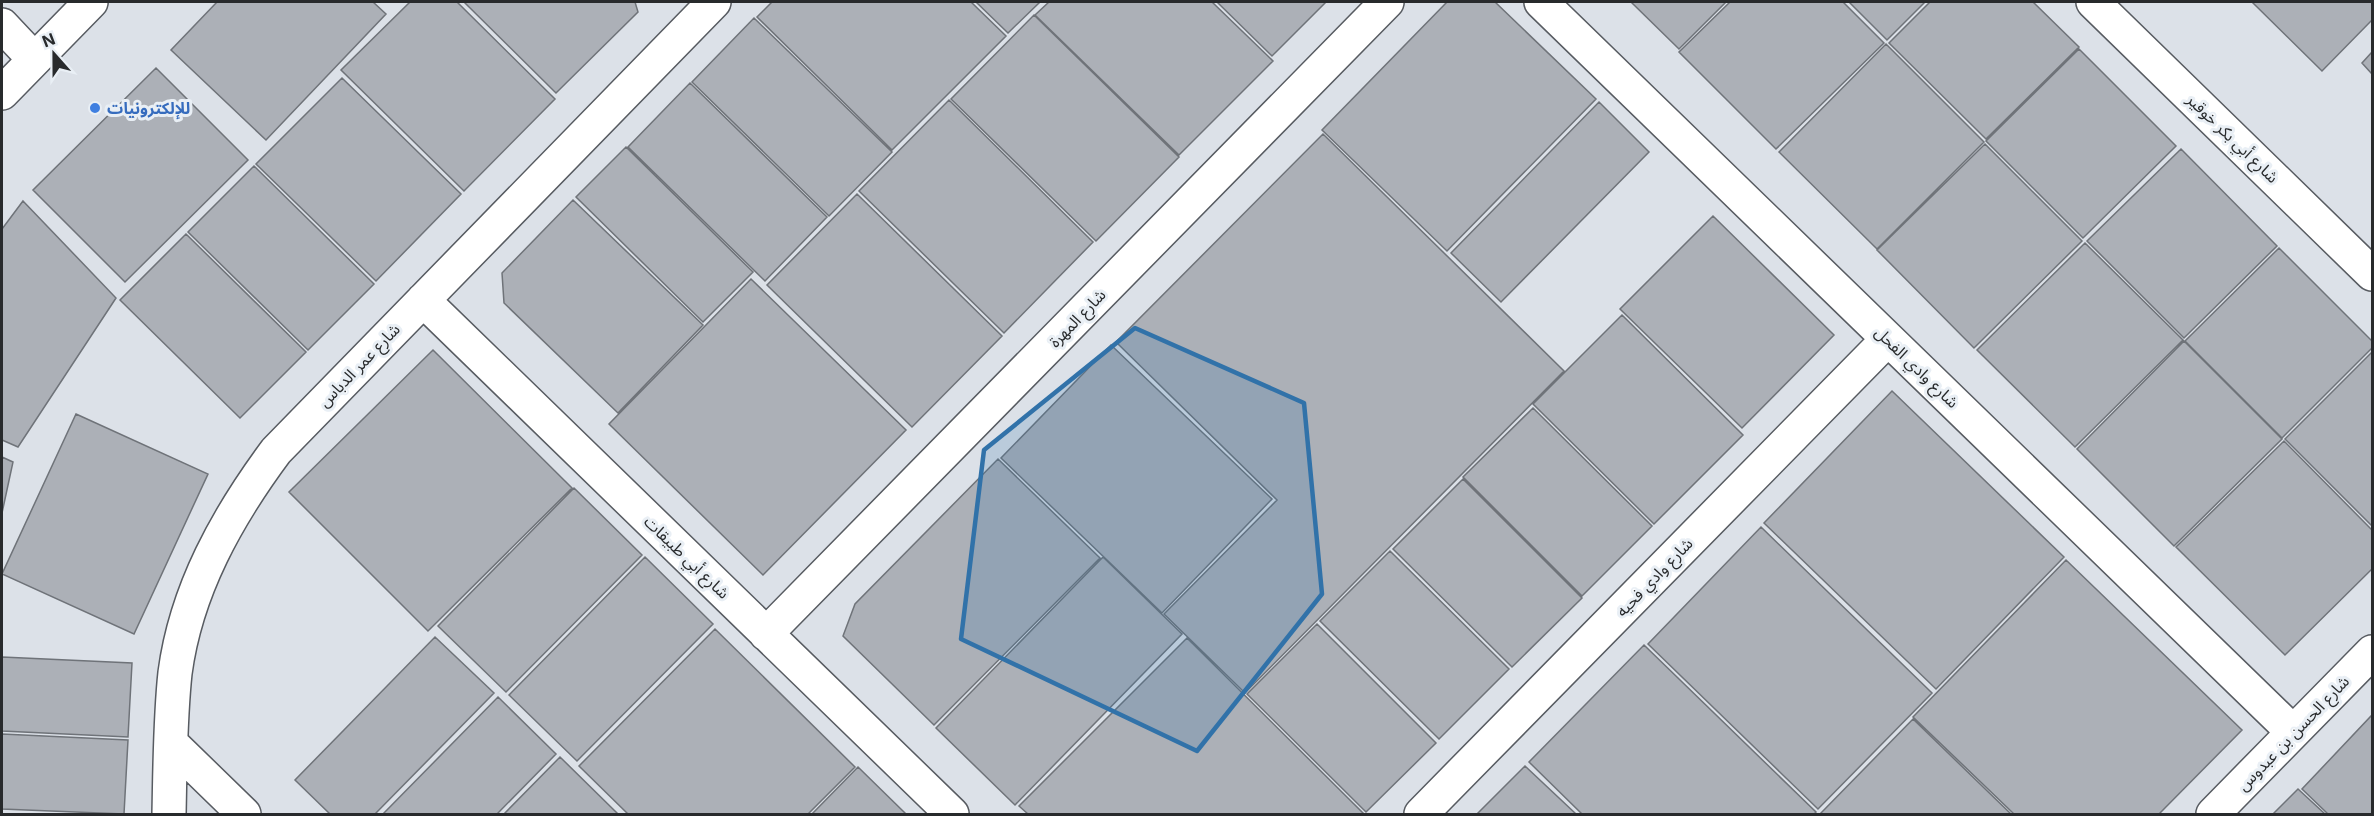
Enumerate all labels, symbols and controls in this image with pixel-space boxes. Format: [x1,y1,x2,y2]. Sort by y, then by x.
north arrow [24,24,84,84]
text: N [39,28,58,52]
street label: شارع أبي بكر خوقير [2180,89,2283,189]
place label: للإلكترونيات [107,98,190,120]
marker: للإلكترونيات [88,101,102,115]
street label: شارع المهرة [1044,285,1112,353]
street label: شارع عمر الدباس [314,319,406,413]
street label: شارع وادي الفحل [1869,322,1963,414]
street label: شارع أبي طبيقات [638,511,734,605]
street label: شارع وادي فحيه [1611,533,1699,623]
street label: شارع الحسن بن عبدوس [2233,671,2355,797]

